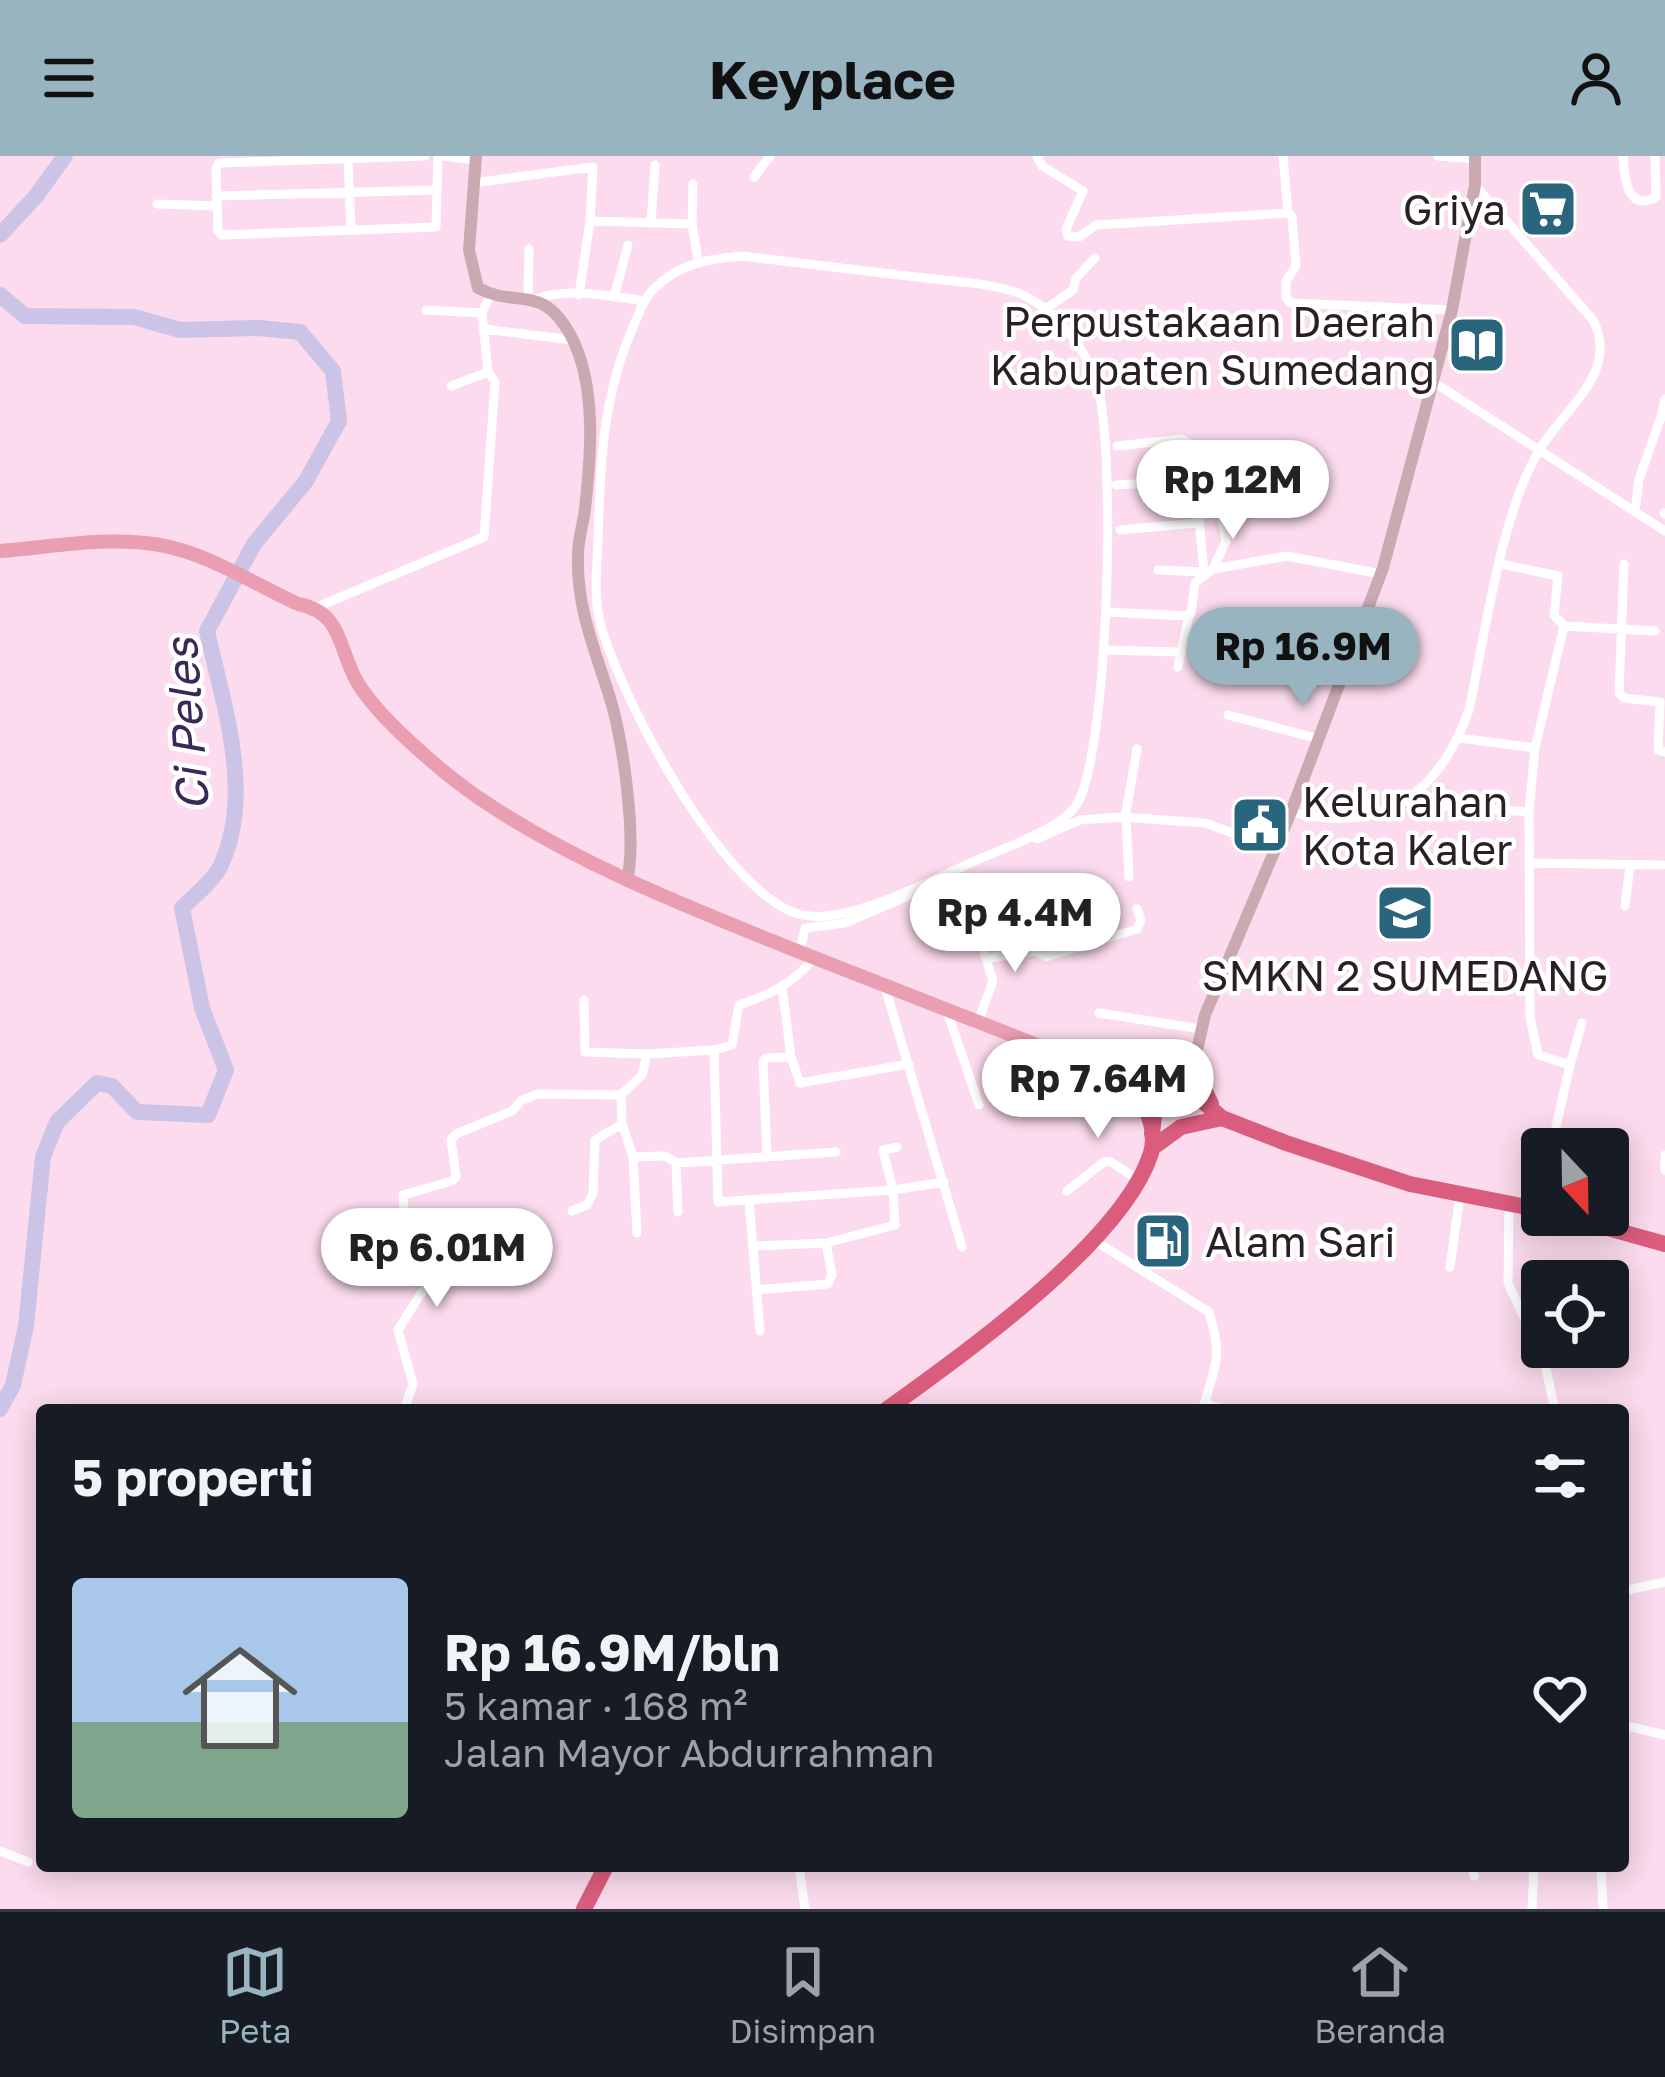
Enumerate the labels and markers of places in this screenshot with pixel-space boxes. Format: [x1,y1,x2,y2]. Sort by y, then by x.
supermarket icon: Griya [1517,178,1579,240]
place label: Griya [1403,184,1506,234]
place label: Perpustakaan Daerah Kabupaten Sumedang [990,296,1435,394]
library icon: Perpustakaan Daerah Kabupaten Sumedang [1446,314,1508,376]
pin: Rp 12M [1135,440,1331,542]
pin: Rp 16.9M [1179,607,1427,709]
place label: Kelurahan Kota Kaler [1302,776,1512,874]
public building icon: Kelurahan Kota Kaler [1229,794,1291,856]
pin: Rp 4.4M [904,873,1126,975]
school or university icon: SMKN 2 SUMEDANG [1374,882,1436,944]
place label: SMKN 2 SUMEDANG [1202,950,1608,1000]
pin: Rp 7.64M [974,1039,1222,1141]
pin: Rp 6.01M [313,1208,561,1310]
fuel station icon: Alam Sari [1132,1210,1194,1272]
place label: Alam Sari [1205,1216,1395,1266]

